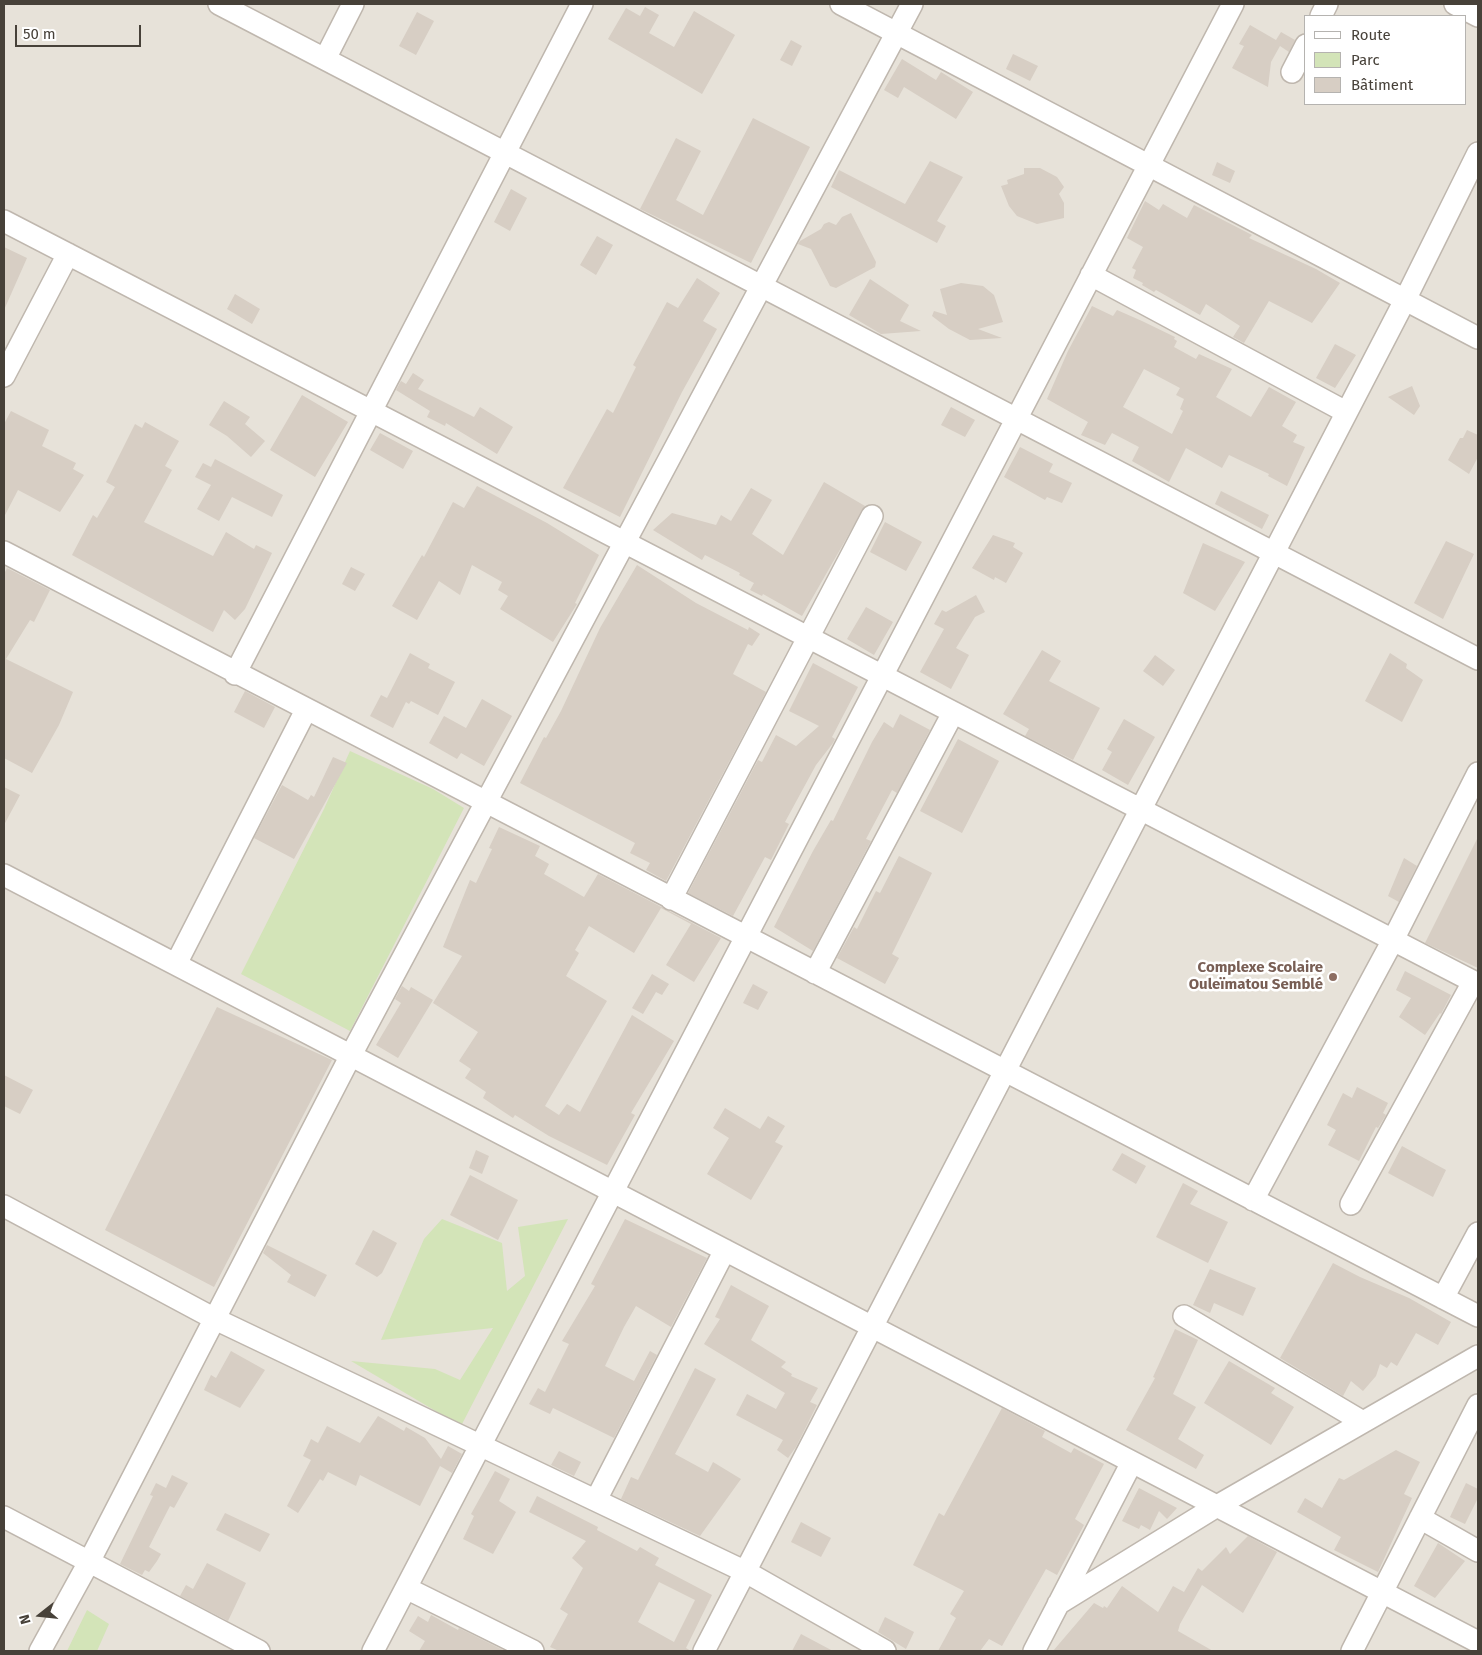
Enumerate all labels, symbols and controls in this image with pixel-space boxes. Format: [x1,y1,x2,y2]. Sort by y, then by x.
scale bar [18,15,144,47]
legend [1304,15,1467,105]
text: 50 m [23,25,56,43]
text: Route [1351,26,1391,44]
text: Parc [1351,51,1380,69]
text: Bâtiment [1351,76,1413,94]
place label: Complexe Scolaire Ouleïmatou Semblé [1189,959,1323,994]
marker: Complexe Scolaire Ouleïmatou Semblé [1327,971,1339,983]
north arrow [15,1590,65,1640]
text: N [16,1612,35,1626]

